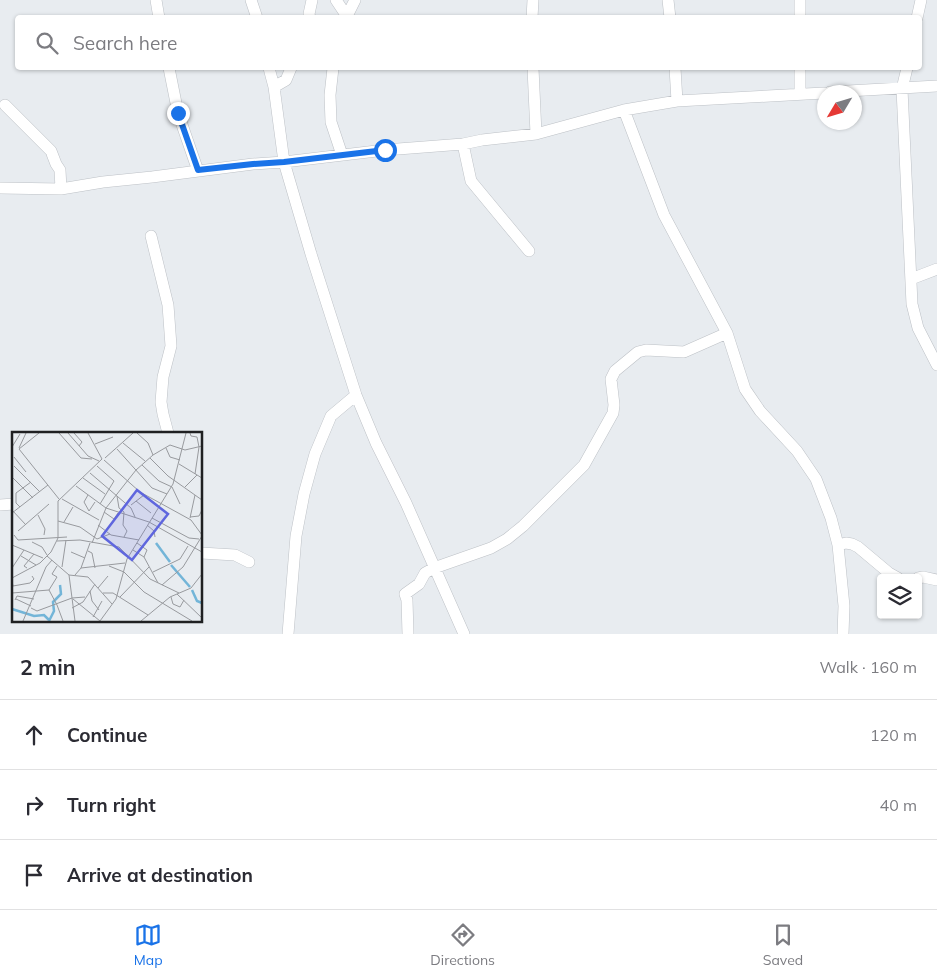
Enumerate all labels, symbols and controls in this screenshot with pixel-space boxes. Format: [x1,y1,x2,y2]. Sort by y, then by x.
search box [15,15,922,70]
icon: search [33,29,61,57]
text: Search here [73,31,177,55]
north arrow [817,85,862,130]
route end [167,102,190,125]
route start [374,139,397,162]
inset map [12,432,202,622]
map controls [877,574,922,619]
button: layers [877,574,922,619]
text: 2 min [20,654,75,680]
text: Walk · 160 m [819,657,917,677]
icon: ahead [20,721,48,749]
text: Continue [67,723,147,747]
text: 120 m [870,725,917,745]
icon: right [20,791,48,819]
text: Turn right [67,793,156,817]
text: 40 m [880,795,917,815]
icon: arrive [20,861,48,889]
text: Arrive at destination [67,863,253,887]
tab: Map [134,921,163,969]
tab: Directions [430,921,495,969]
tab: Saved [763,921,803,969]

